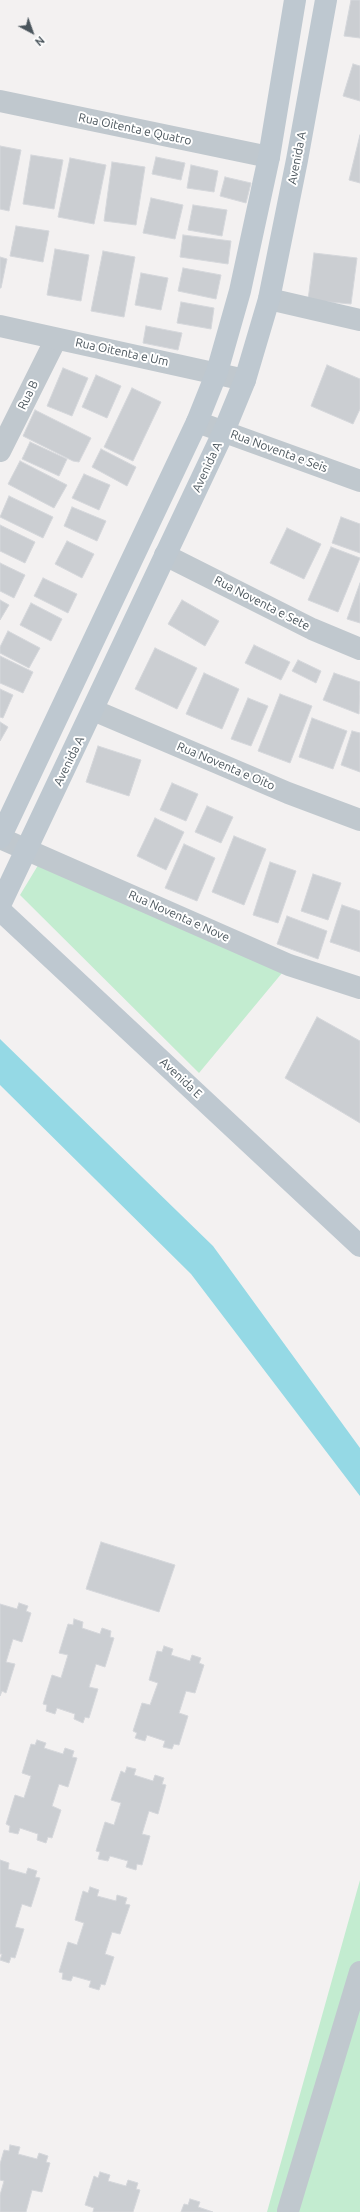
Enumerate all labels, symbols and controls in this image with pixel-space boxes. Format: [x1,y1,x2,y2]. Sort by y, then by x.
north arrow [12,12,52,52]
text: N [33,34,47,48]
street label: Rua Oitenta e Quatro [77,110,193,148]
street label: Avenida A [285,130,309,186]
street label: Rua Oitenta e Um [74,335,170,369]
street label: Rua B [15,378,41,412]
street label: Rua Noventa e Seis [229,427,329,475]
street label: Avenida A [189,440,225,494]
street label: Rua Noventa e Sete [212,573,312,633]
street label: Avenida A [51,734,87,788]
street label: Rua Noventa e Oito [175,739,277,793]
street label: Rua Noventa e Nove [126,887,232,945]
street label: Avenida E [157,1055,205,1101]

